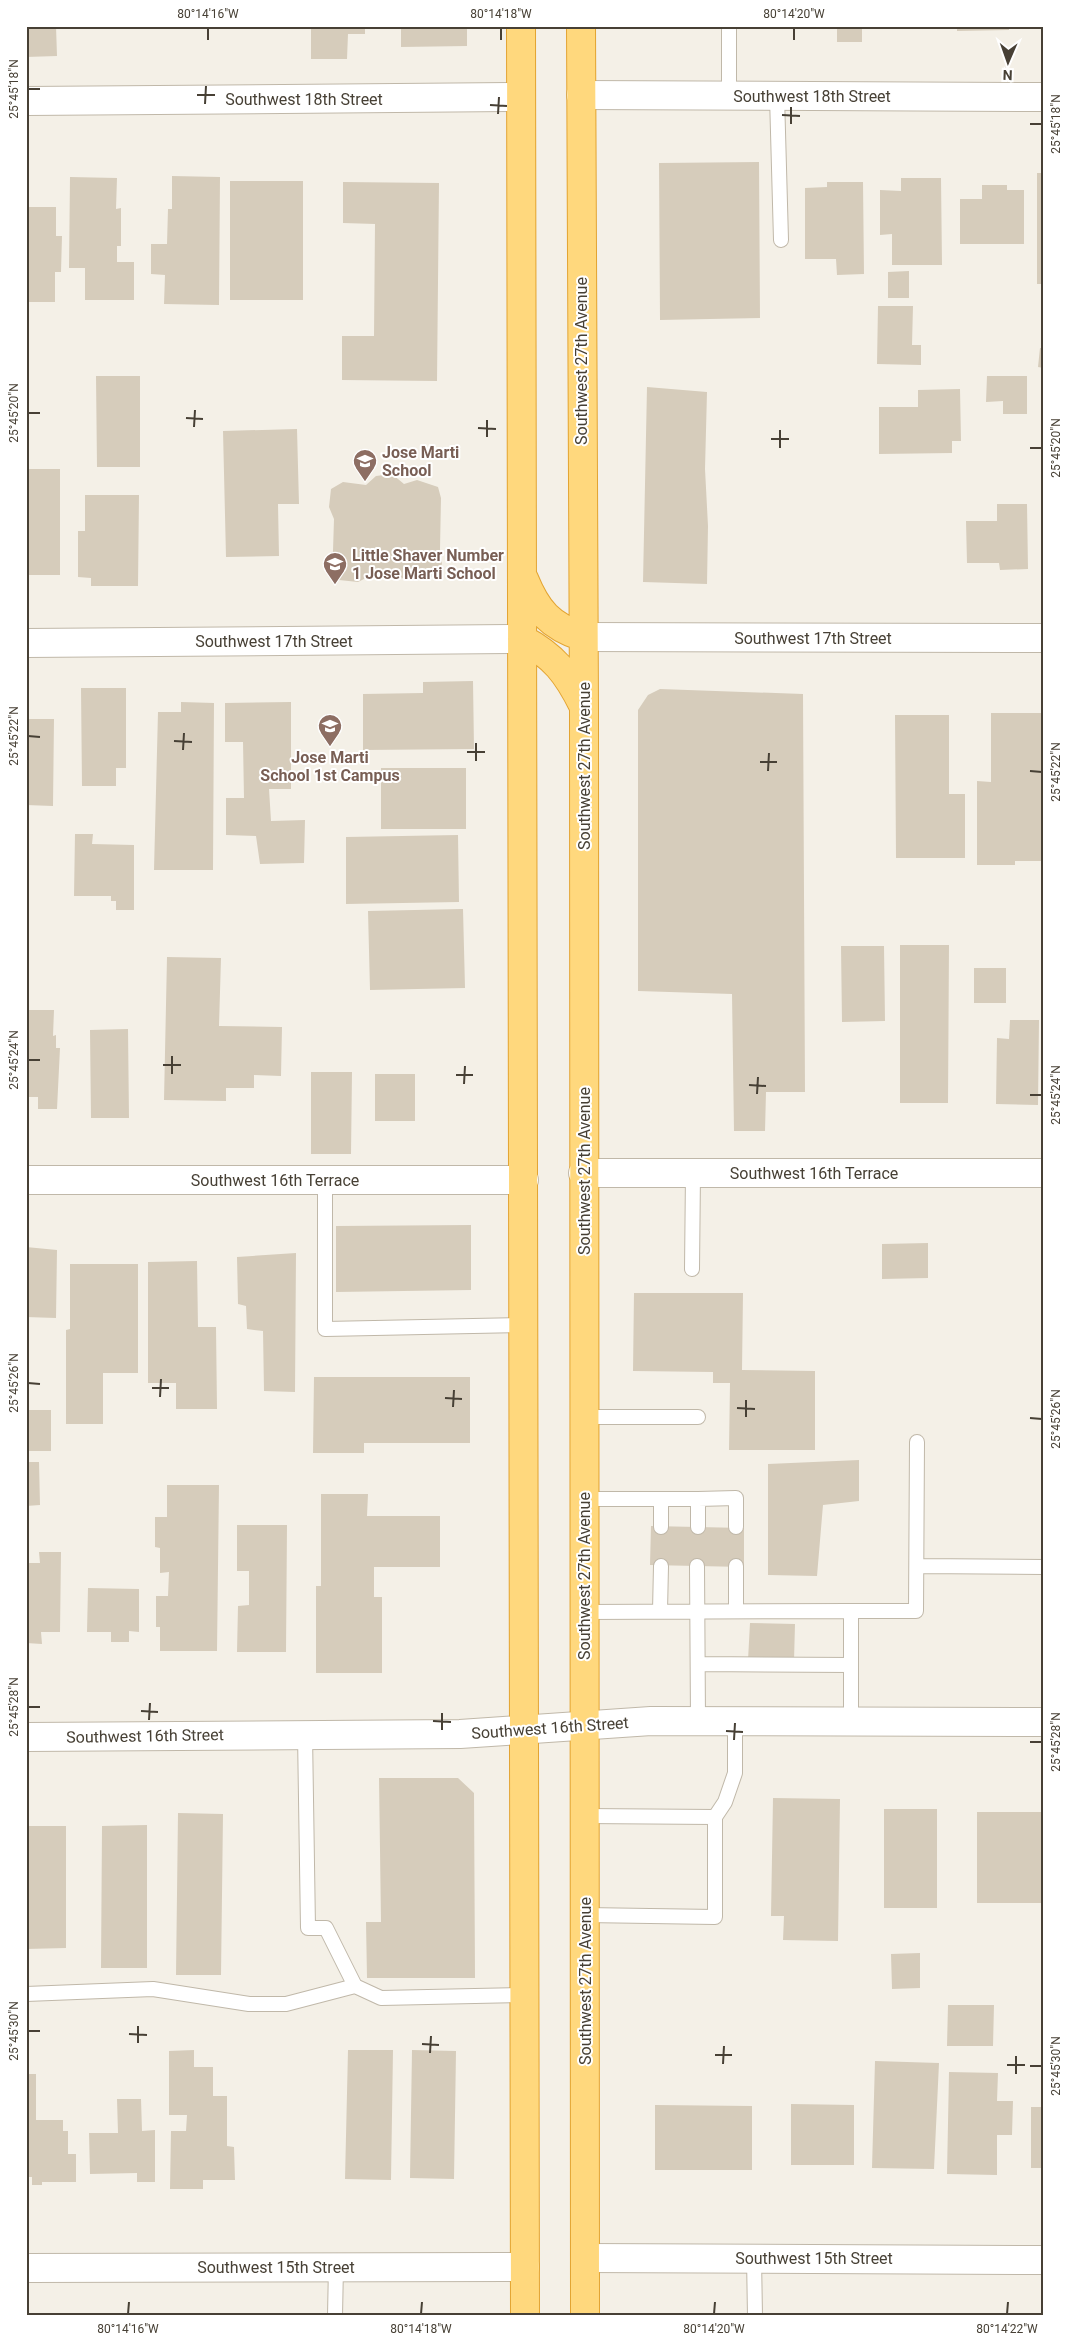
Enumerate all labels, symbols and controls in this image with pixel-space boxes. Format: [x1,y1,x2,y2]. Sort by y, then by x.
text: 80°14'16"W [177,7,239,21]
text: 80°14'18"W [470,7,532,21]
text: 80°14'20"W [763,7,825,21]
north arrow [982,38,1032,88]
text: 25°45'18"N [7,59,21,119]
text: N [1002,67,1013,83]
street label: Southwest 18th Street [733,87,891,106]
street label: Southwest 18th Street [225,90,383,109]
text: 25°45'18"N [1049,94,1063,154]
street label: Southwest 27th Avenue [572,277,591,445]
text: 25°45'20"N [7,383,21,443]
text: 25°45'20"N [1049,418,1063,478]
place label: Jose Marti School [382,443,459,480]
school or university icon: Jose Marti School [352,448,378,482]
place label: Little Shaver Number 1 Jose Marti School [352,546,504,583]
school or university icon: Little Shaver Number 1 Jose Marti School [322,551,348,585]
street label: Southwest 17th Street [734,629,892,648]
street label: Southwest 17th Street [195,632,353,651]
street label: Southwest 27th Avenue [575,682,594,850]
text: 25°45'22"N [7,706,21,766]
school or university icon: Jose Marti School 1st Campus [317,713,343,747]
text: 25°45'22"N [1049,742,1063,802]
place label: Jose Marti School 1st Campus [260,748,400,785]
text: 25°45'24"N [7,1030,21,1090]
text: 25°45'24"N [1049,1065,1063,1125]
street label: Southwest 27th Avenue [575,1087,594,1255]
street label: Southwest 16th Terrace [730,1164,898,1183]
street label: Southwest 16th Terrace [191,1171,359,1190]
text: 25°45'26"N [7,1353,21,1413]
text: 25°45'26"N [1049,1389,1063,1449]
street label: Southwest 27th Avenue [575,1492,594,1660]
text: 25°45'28"N [7,1677,21,1737]
text: 25°45'28"N [1049,1712,1063,1772]
street label: Southwest 16th Street [471,1713,629,1743]
street label: Southwest 16th Street [66,1725,224,1747]
street label: Southwest 27th Avenue [576,1897,595,2065]
text: 25°45'30"N [7,2001,21,2061]
text: 25°45'30"N [1049,2036,1063,2096]
street label: Southwest 15th Street [735,2249,893,2268]
street label: Southwest 15th Street [197,2258,355,2277]
text: 80°14'16"W [97,2322,159,2336]
text: 80°14'18"W [390,2322,452,2336]
text: 80°14'20"W [683,2322,745,2336]
text: 80°14'22"W [976,2322,1038,2336]

